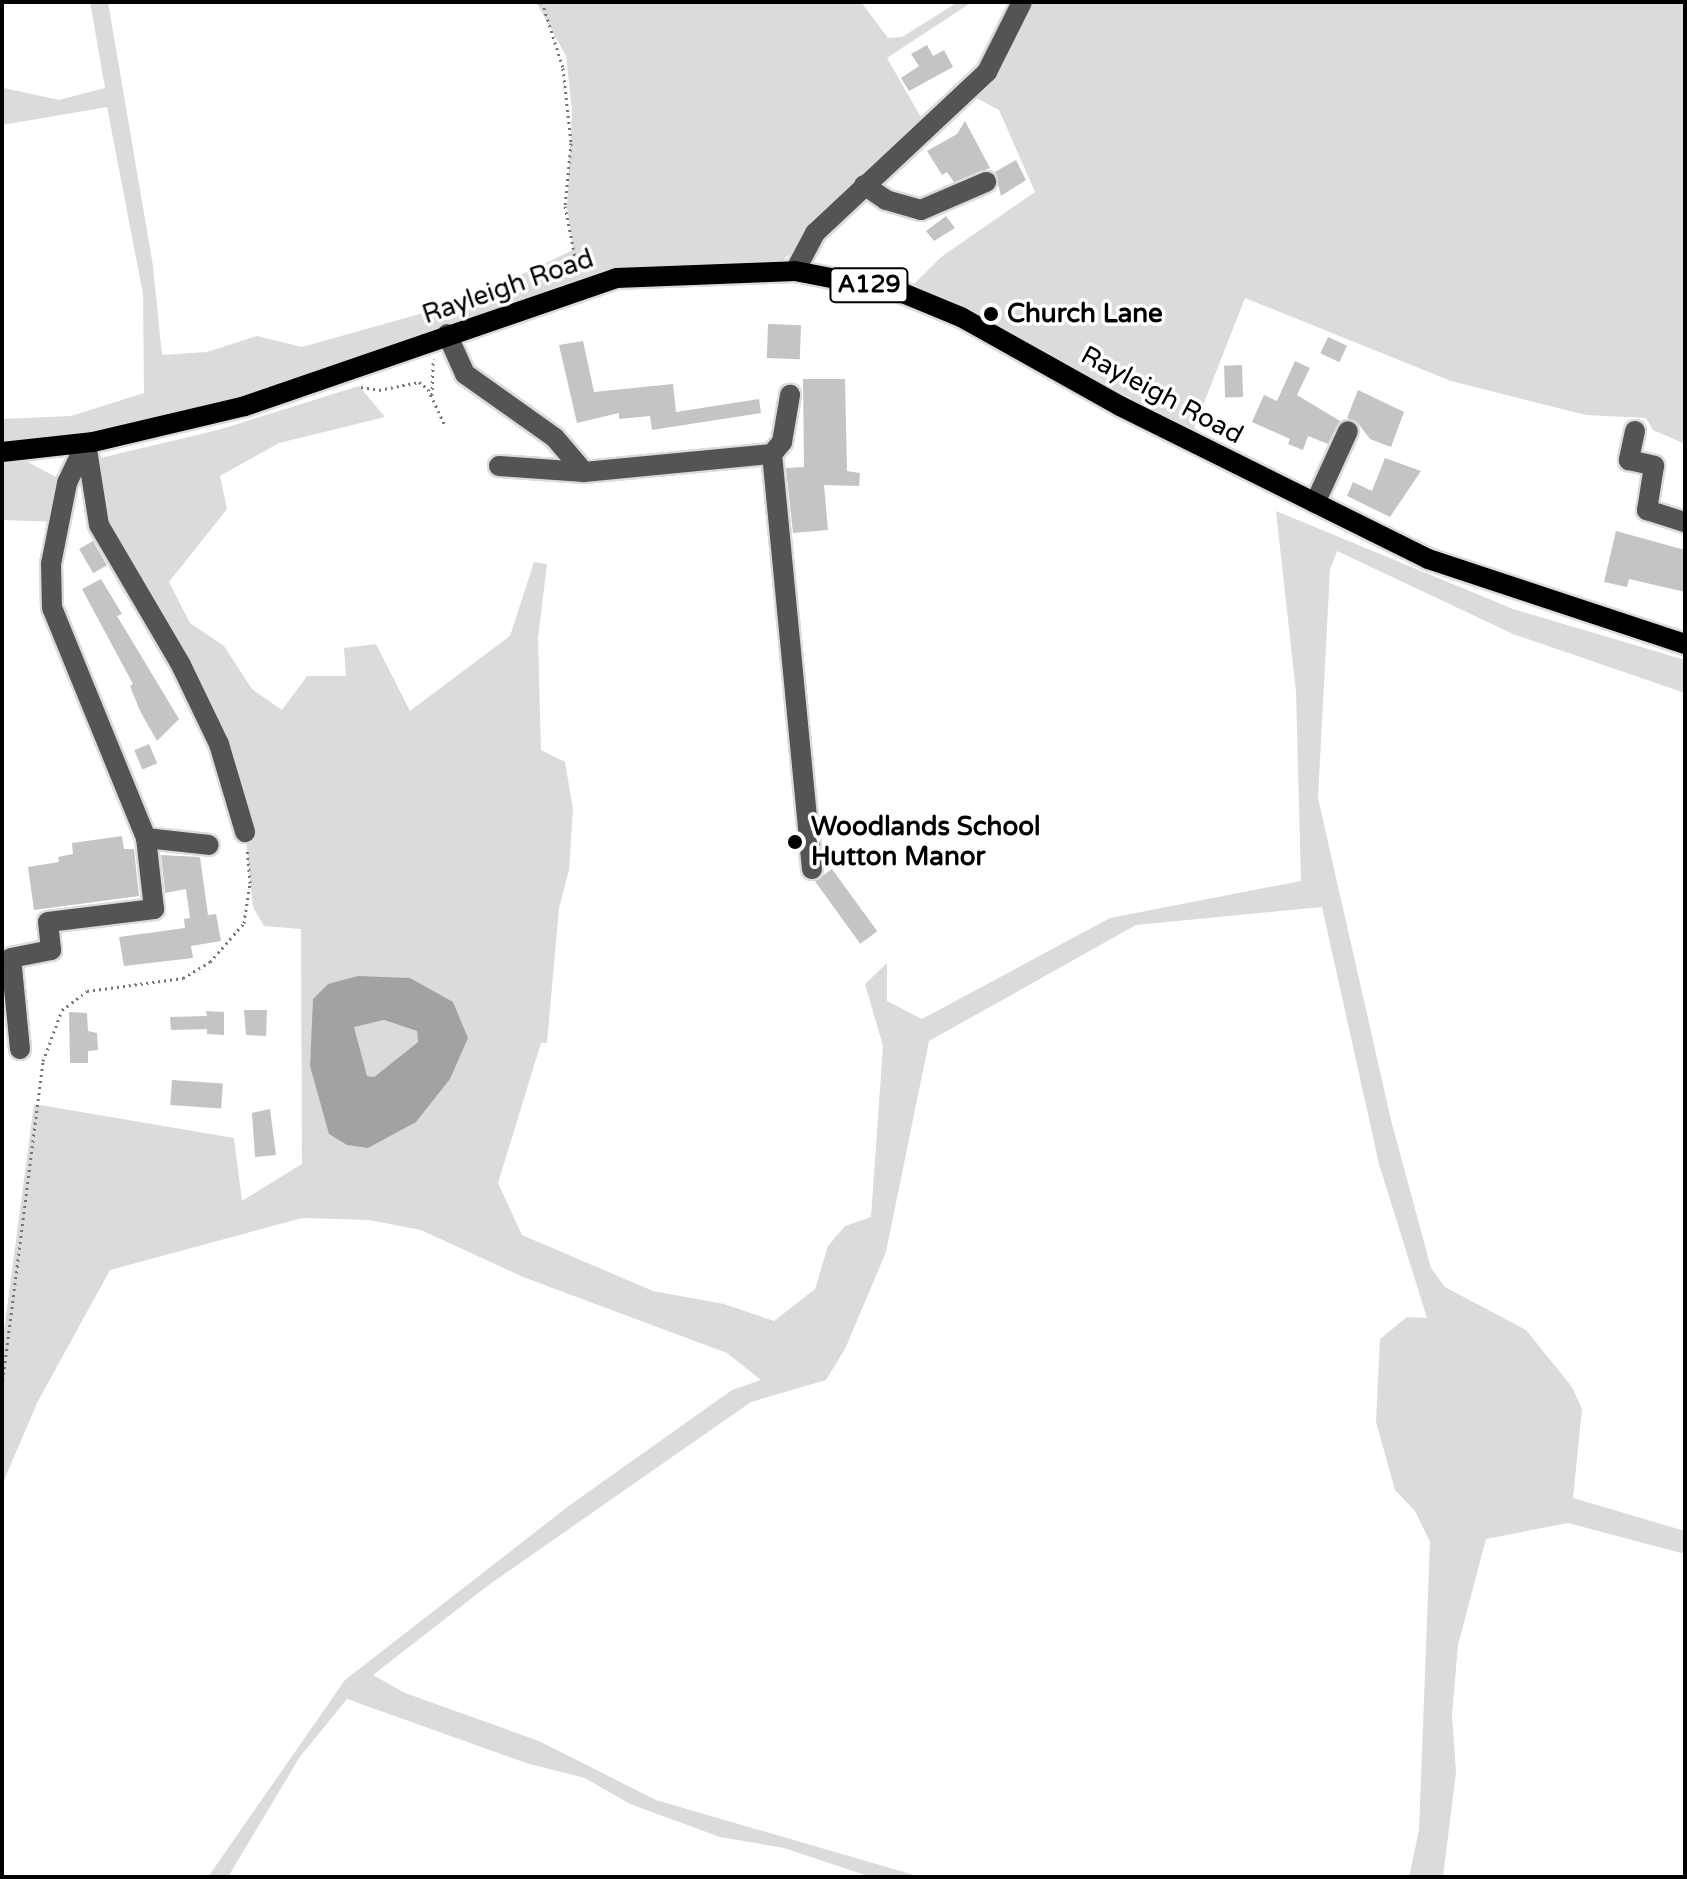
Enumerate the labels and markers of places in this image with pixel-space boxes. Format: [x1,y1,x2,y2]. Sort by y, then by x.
place label: Church Lane [1007,298,1163,330]
marker: Church Lane [982,305,1000,323]
place label: Woodlands School Hutton Manor [811,811,1041,872]
marker: Woodlands School Hutton Manor [786,833,804,851]

